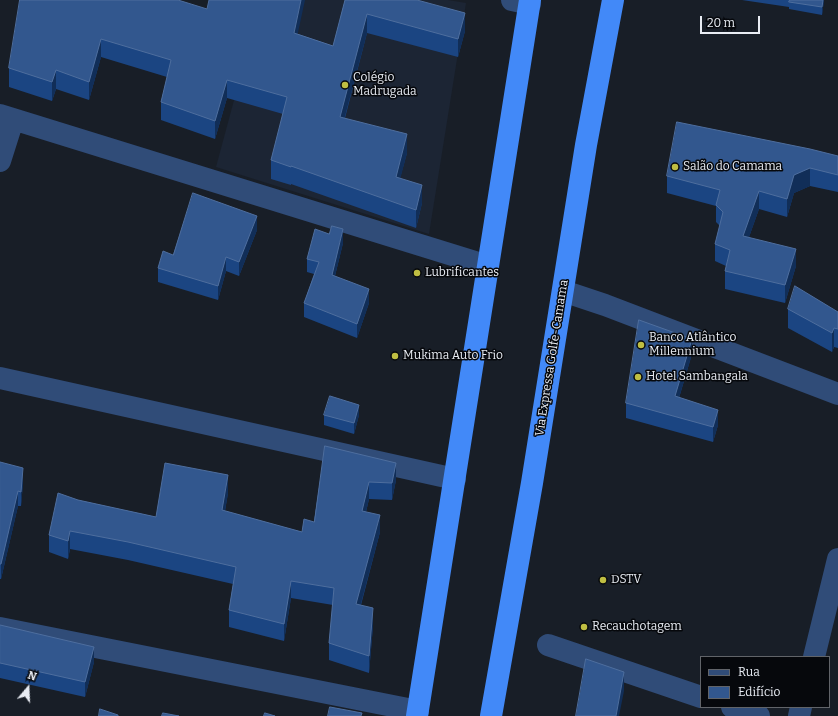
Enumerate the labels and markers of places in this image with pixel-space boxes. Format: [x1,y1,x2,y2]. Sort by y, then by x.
place label: Colégio Madrugada [353,71,417,99]
marker: Colégio Madrugada [340,80,350,90]
place label: Salão do Camama [683,160,782,174]
marker: Salão do Camama [670,162,680,172]
place label: Lubrificantes [425,266,499,280]
marker: Lubrificantes [412,268,422,278]
place label: Banco Atlântico Millennium [649,331,736,359]
marker: Banco Atlântico Millennium [636,340,646,350]
place label: Mukima Auto Frio [403,349,503,363]
marker: Mukima Auto Frio [390,351,400,361]
place label: Hotel Sambangala [646,370,748,384]
marker: Hotel Sambangala [633,372,643,382]
place label: DSTV [611,573,641,587]
marker: DSTV [598,575,608,585]
place label: Recauchotagem [592,620,682,634]
marker: Recauchotagem [579,622,589,632]

